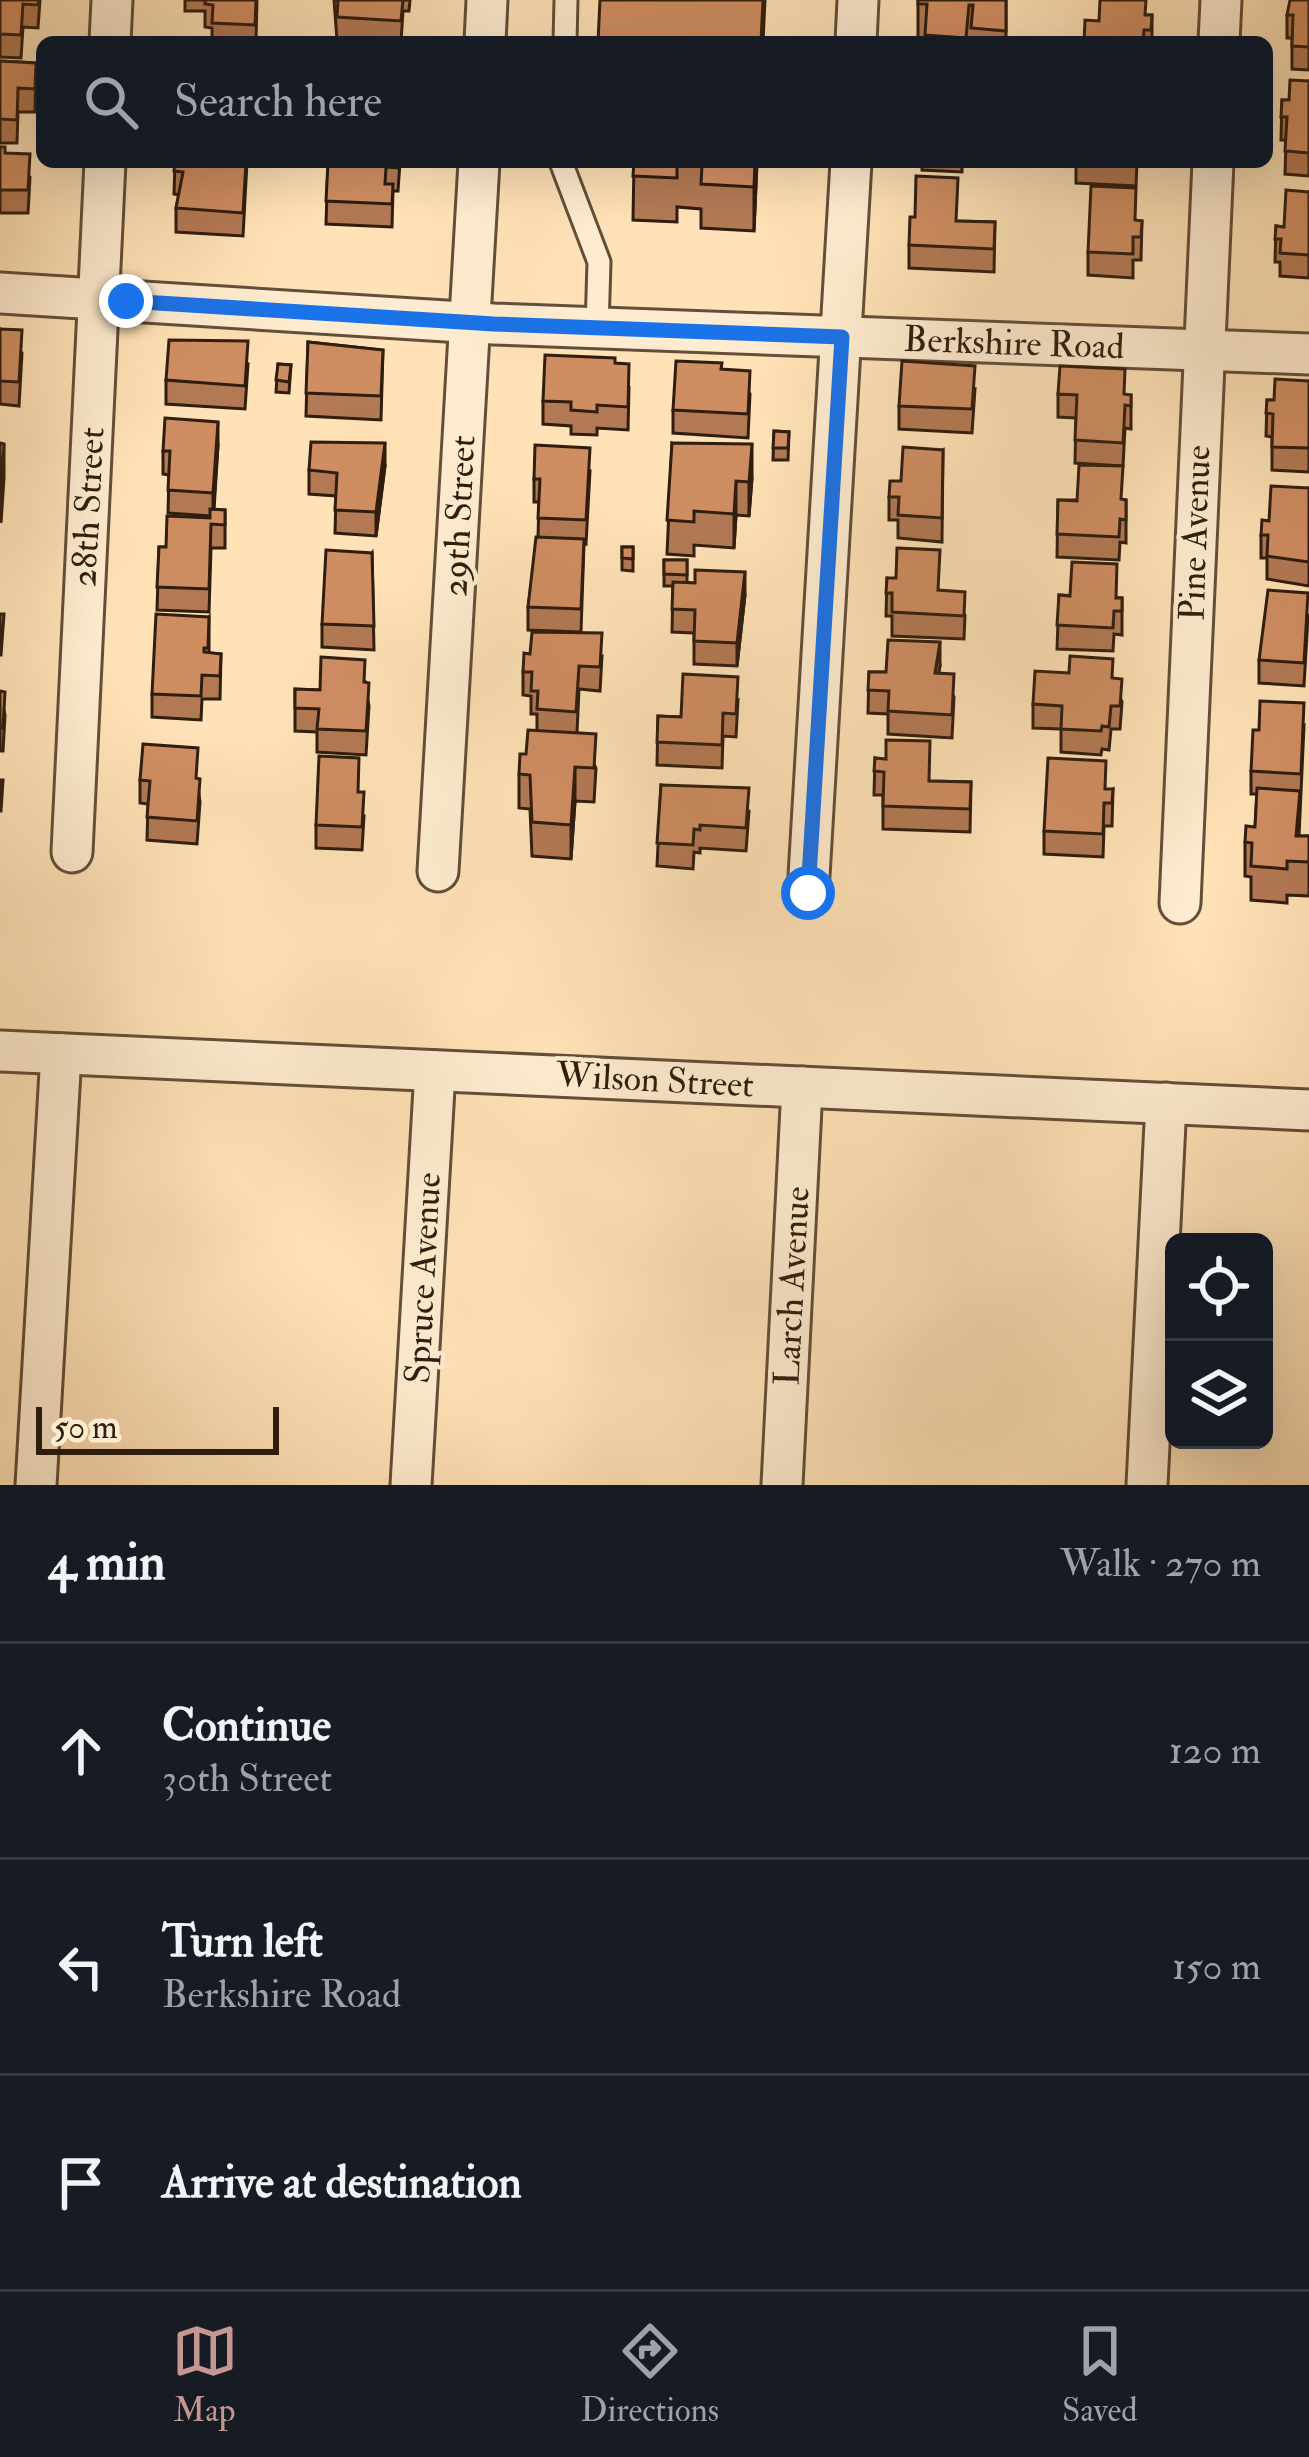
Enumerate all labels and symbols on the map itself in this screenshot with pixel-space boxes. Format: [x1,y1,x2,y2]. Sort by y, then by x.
route end [99,274,153,328]
street label: Berkshire Road [903,317,1125,369]
street label: 28th Street [61,426,115,588]
street label: 29th Street [432,434,486,598]
street label: Pine Avenue [1169,444,1221,622]
route start [781,866,835,920]
street label: Wilson Street [554,1052,755,1108]
street label: Spruce Avenue [395,1171,451,1385]
street label: Larch Avenue [764,1185,820,1387]
scale bar [36,1401,279,1454]

